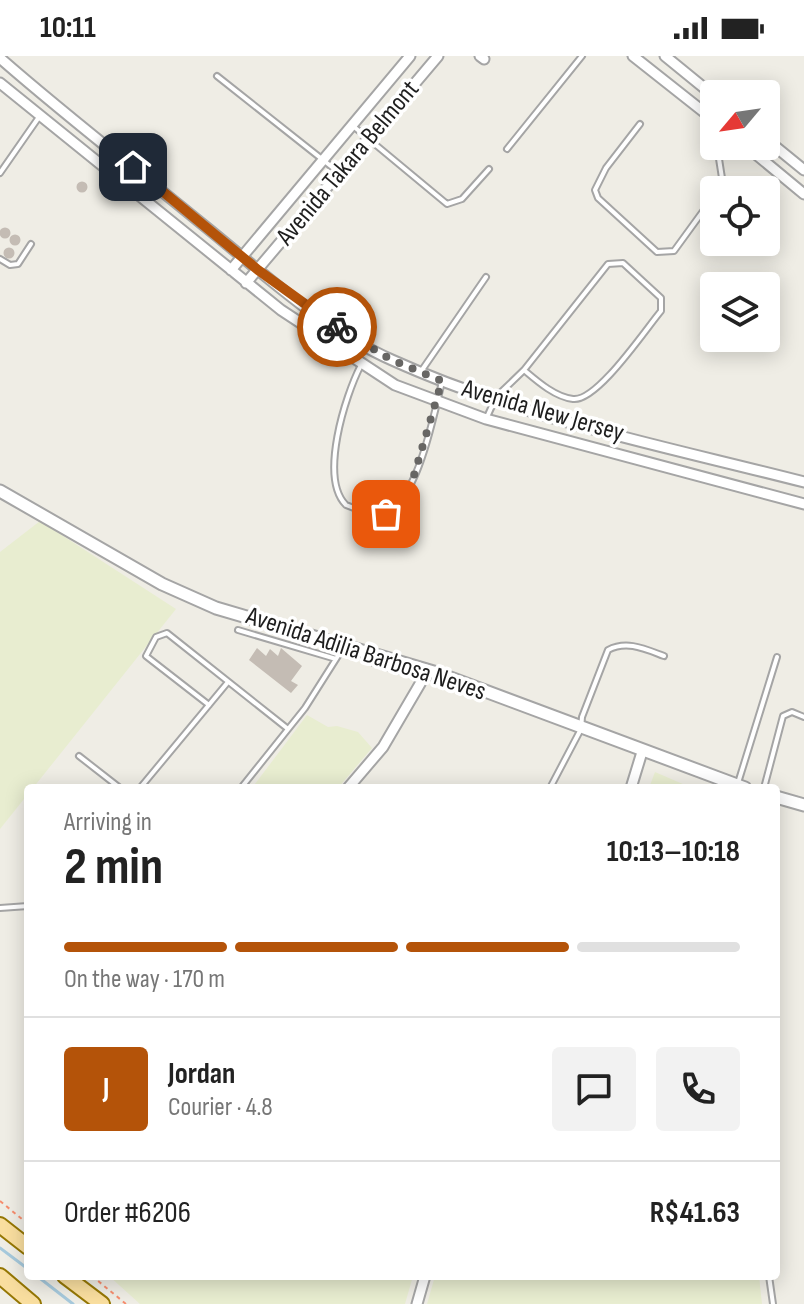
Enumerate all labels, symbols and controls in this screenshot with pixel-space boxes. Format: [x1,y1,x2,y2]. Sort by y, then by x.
text: 10:11 [40,10,96,46]
street label: Avenida Takara Belmont [269,74,426,252]
north arrow [700,80,780,160]
map controls [700,80,780,352]
pin [99,133,167,201]
icon: home [111,145,155,189]
button: locate [700,176,780,256]
button: layers [700,272,780,352]
courier [297,287,377,367]
icon: bike [315,305,359,349]
street label: Avenida New Jersey [458,373,628,449]
pin [352,480,420,548]
icon: bag [364,492,408,536]
street label: Avenida Adilia Barbosa Neves [241,600,490,707]
text: Arriving in [64,807,152,838]
text: 10:13–10:18 [607,834,740,870]
text: 2 min [64,836,163,899]
text: On the way · 170 m [64,964,225,995]
button: chat [552,1047,636,1131]
button: phone [656,1047,740,1131]
text: Jordan [168,1056,235,1092]
text: J [103,1071,109,1107]
text: Courier · 4.8 [168,1092,273,1123]
text: Order #6206 [64,1195,191,1231]
text: R$41.63 [650,1195,740,1231]

